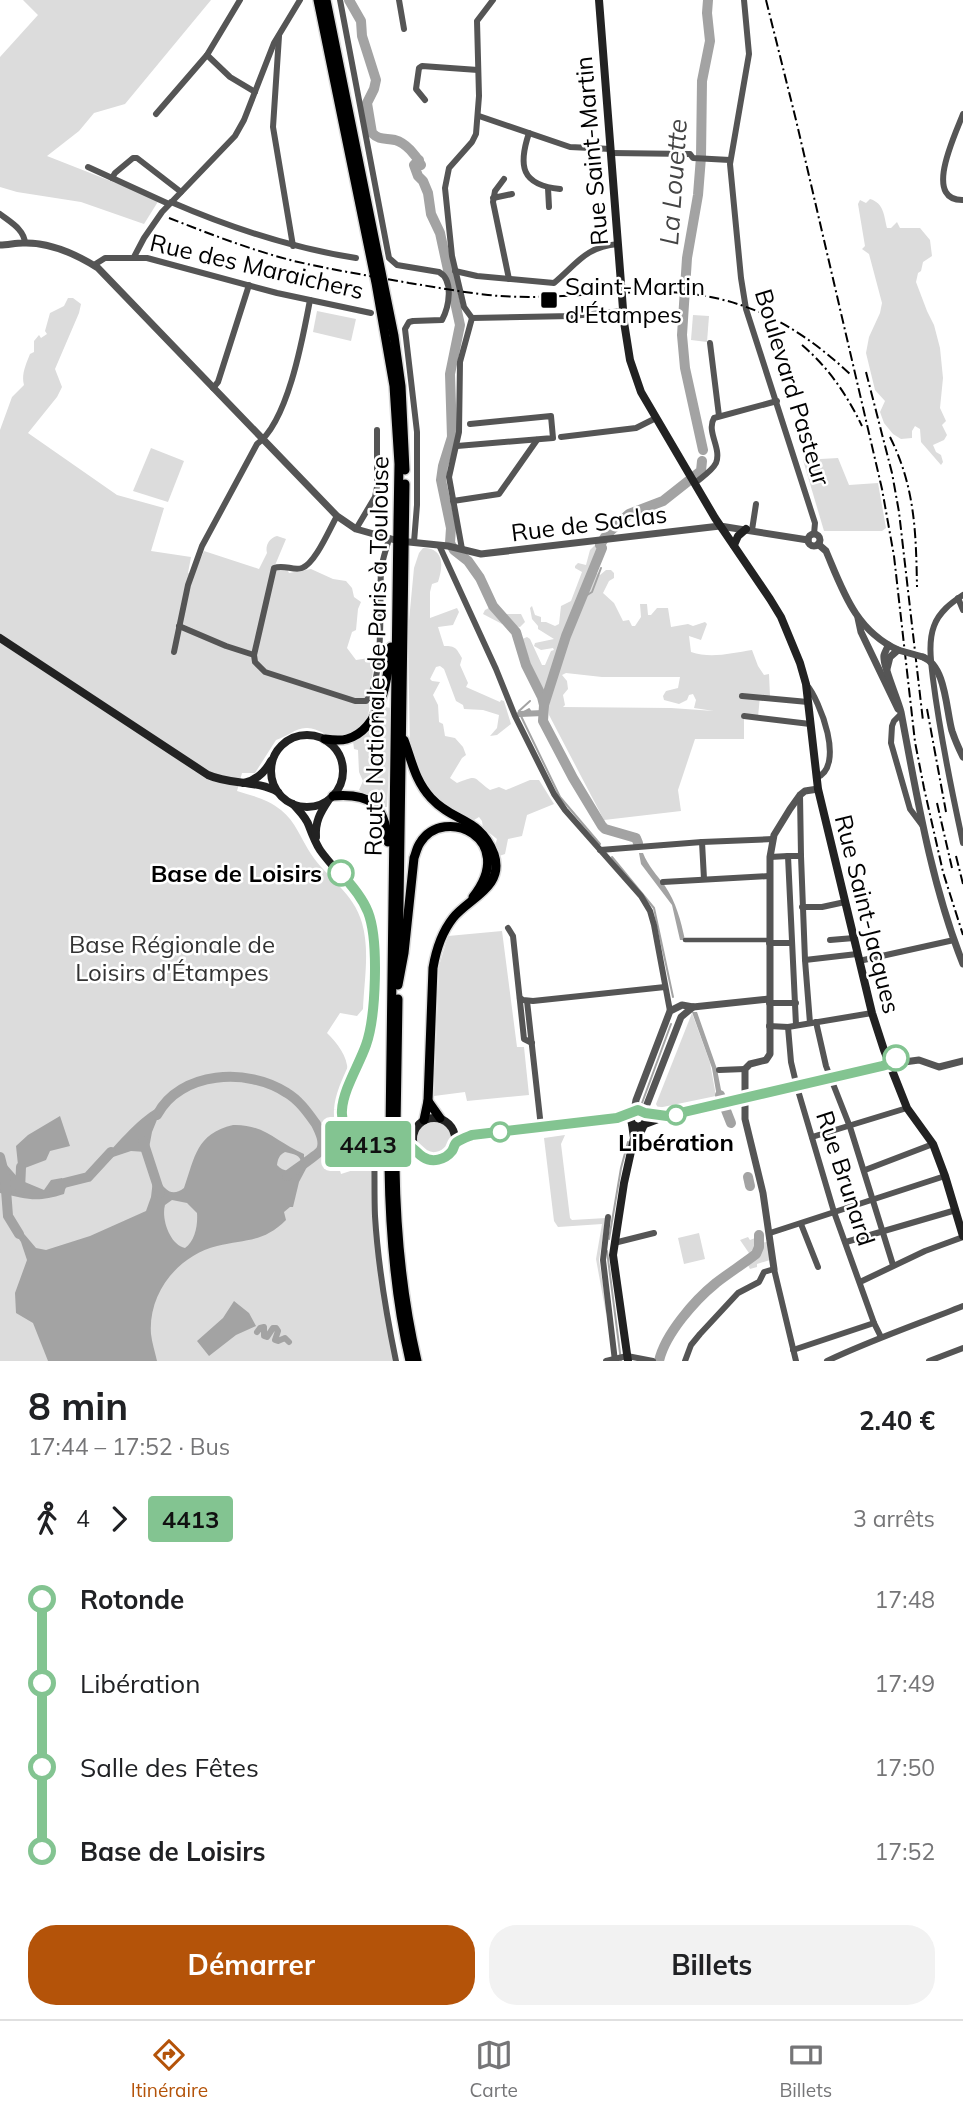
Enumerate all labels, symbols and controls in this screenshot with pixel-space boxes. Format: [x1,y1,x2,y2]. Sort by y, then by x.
street label: Rue Saint-Martin [568,55,614,247]
water label: La Louette [652,118,694,246]
street label: Rue des Maraichers [147,227,367,305]
place label: Saint-Martin d'Étampes [565,271,705,329]
street label: Boulevard Pasteur [749,285,837,489]
marker: Saint-Martin d'Étampes [539,290,559,310]
street label: Route Nationale de Paris à Toulouse [358,456,394,856]
street label: Rue de Saclas [509,499,669,547]
street label: Rue Saint-Jacques [829,811,907,1017]
place label: Base de Loisirs [151,858,322,888]
marker: Base de Loisirs [328,860,354,886]
park label: Base Régionale de Loisirs d'Étampes [69,929,275,987]
unlabelled marker [883,1045,909,1071]
marker: Libération [666,1105,686,1125]
street label: Rue Brunard [810,1107,882,1249]
line badge: 4413 [319,1121,417,1167]
unlabelled marker [490,1122,510,1142]
place label: Libération [618,1127,734,1157]
text: 4413 [339,1129,397,1159]
text: 8 min [28,1382,128,1430]
text: 2.40 € [859,1404,935,1437]
text: 17:44 – 17:52 · Bus [28,1432,230,1461]
icon: walk [28,1500,66,1538]
icon: forward [100,1500,138,1538]
text: 4 [76,1504,90,1533]
text: 4413 [162,1504,219,1534]
text: 3 arrêts [853,1504,935,1533]
text: Rotonde [80,1583,184,1616]
text: 17:48 [875,1585,935,1614]
text: Libération [80,1667,200,1700]
text: 17:49 [875,1669,935,1698]
text: Salle des Fêtes [80,1751,259,1784]
text: 17:50 [875,1753,935,1782]
text: Base de Loisirs [80,1835,265,1868]
text: 17:52 [875,1837,935,1866]
button: Démarrer [28,1925,475,2005]
button: Billets [489,1925,935,2005]
tab: Itinéraire [131,2036,208,2102]
tab: Carte [470,2036,518,2102]
tab: Billets [779,2036,832,2102]

